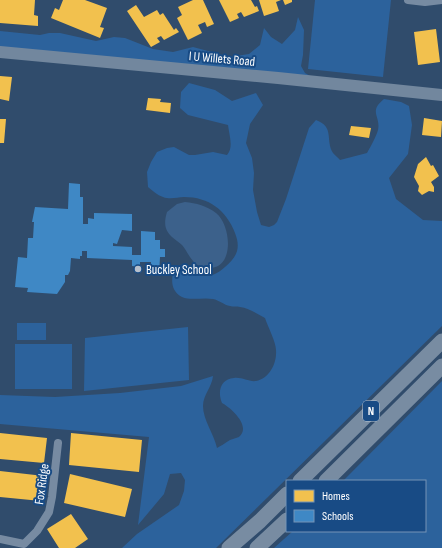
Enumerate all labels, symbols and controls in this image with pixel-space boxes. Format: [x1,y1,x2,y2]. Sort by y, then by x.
street label: I U Willets Road [188,48,256,70]
place label: Buckley School [146,262,212,278]
marker: Buckley School [133,264,143,274]
road number: N [363,401,379,421]
street label: Fox Ridge [31,463,53,506]
legend [286,480,426,532]
text: Homes [322,489,350,504]
text: Schools [322,509,354,524]

